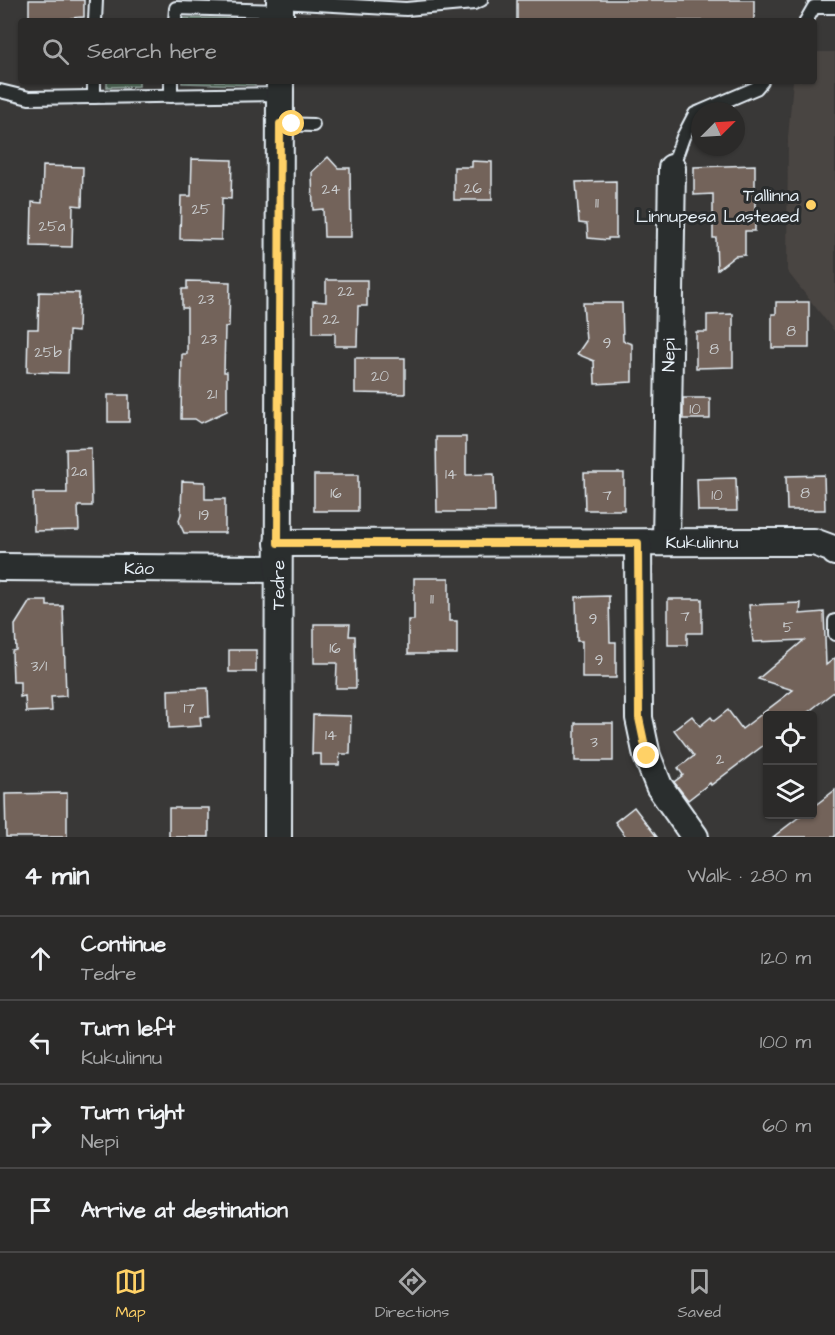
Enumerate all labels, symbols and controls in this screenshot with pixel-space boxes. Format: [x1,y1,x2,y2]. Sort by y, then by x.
search box [18,18,817,84]
icon: search [39,35,72,68]
text: Search here [87,36,217,67]
north arrow [691,102,745,156]
route start [278,110,304,136]
house number: 26 [464,178,483,199]
house number: 24 [322,179,340,200]
place label: Tallinna Linnupesa Lasteaed [636,183,799,229]
house number: 11 [595,193,599,214]
marker: Tallinna Linnupesa Lasteaed [804,198,818,212]
house number: 25 [191,199,211,220]
house number: 25a [39,216,66,237]
house number: 22 [337,281,355,302]
house number: 23 [198,289,214,310]
house number: 22 [322,309,340,330]
house number: 8 [786,321,796,342]
house number: 23 [201,329,217,350]
house number: 9 [603,333,611,354]
street label: Nepi [656,338,682,372]
house number: 8 [709,339,719,360]
house number: 25b [34,342,62,363]
house number: 20 [371,366,390,387]
house number: 21 [207,384,217,405]
house number: 10 [689,399,701,420]
house number: 2a [71,461,87,482]
house number: 14 [445,464,457,485]
house number: 16 [330,483,342,504]
house number: 8 [800,483,810,504]
house number: 7 [602,485,612,506]
house number: 10 [711,485,723,506]
house number: 19 [199,505,209,526]
street label: Kukulinnu [666,530,738,555]
street label: Käo [124,556,154,581]
street label: Tedre [266,560,291,610]
house number: 11 [430,589,434,610]
house number: 7 [680,606,690,627]
house number: 9 [589,609,597,630]
house number: 5 [783,617,794,638]
house number: 16 [329,638,341,659]
house number: 9 [595,650,603,671]
house number: 3/1 [31,656,47,677]
house number: 17 [183,698,195,719]
map controls [763,711,817,819]
button: locate [763,711,817,765]
house number: 14 [325,725,337,746]
house number: 3 [590,732,598,753]
route end [633,742,659,768]
house number: 2 [716,749,725,770]
button: layers [763,765,817,819]
text: 4 min [24,858,89,894]
text: Walk · 280 m [687,862,811,890]
text: Continue [81,929,166,960]
icon: ahead [24,942,57,975]
text: 120 m [761,944,811,972]
text: Tedre [81,960,136,988]
text: Turn left [81,1013,175,1044]
icon: left [24,1026,57,1059]
text: 100 m [760,1028,811,1056]
text: Kukulinnu [81,1044,162,1072]
text: Turn right [81,1097,184,1128]
icon: right [24,1110,57,1143]
text: 60 m [762,1112,811,1140]
text: Nepi [81,1128,119,1156]
icon: arrive [24,1194,57,1227]
text: Arrive at destination [81,1195,288,1226]
tab: Map [114,1265,147,1323]
tab: Directions [375,1265,449,1323]
tab: Saved [677,1265,721,1323]

